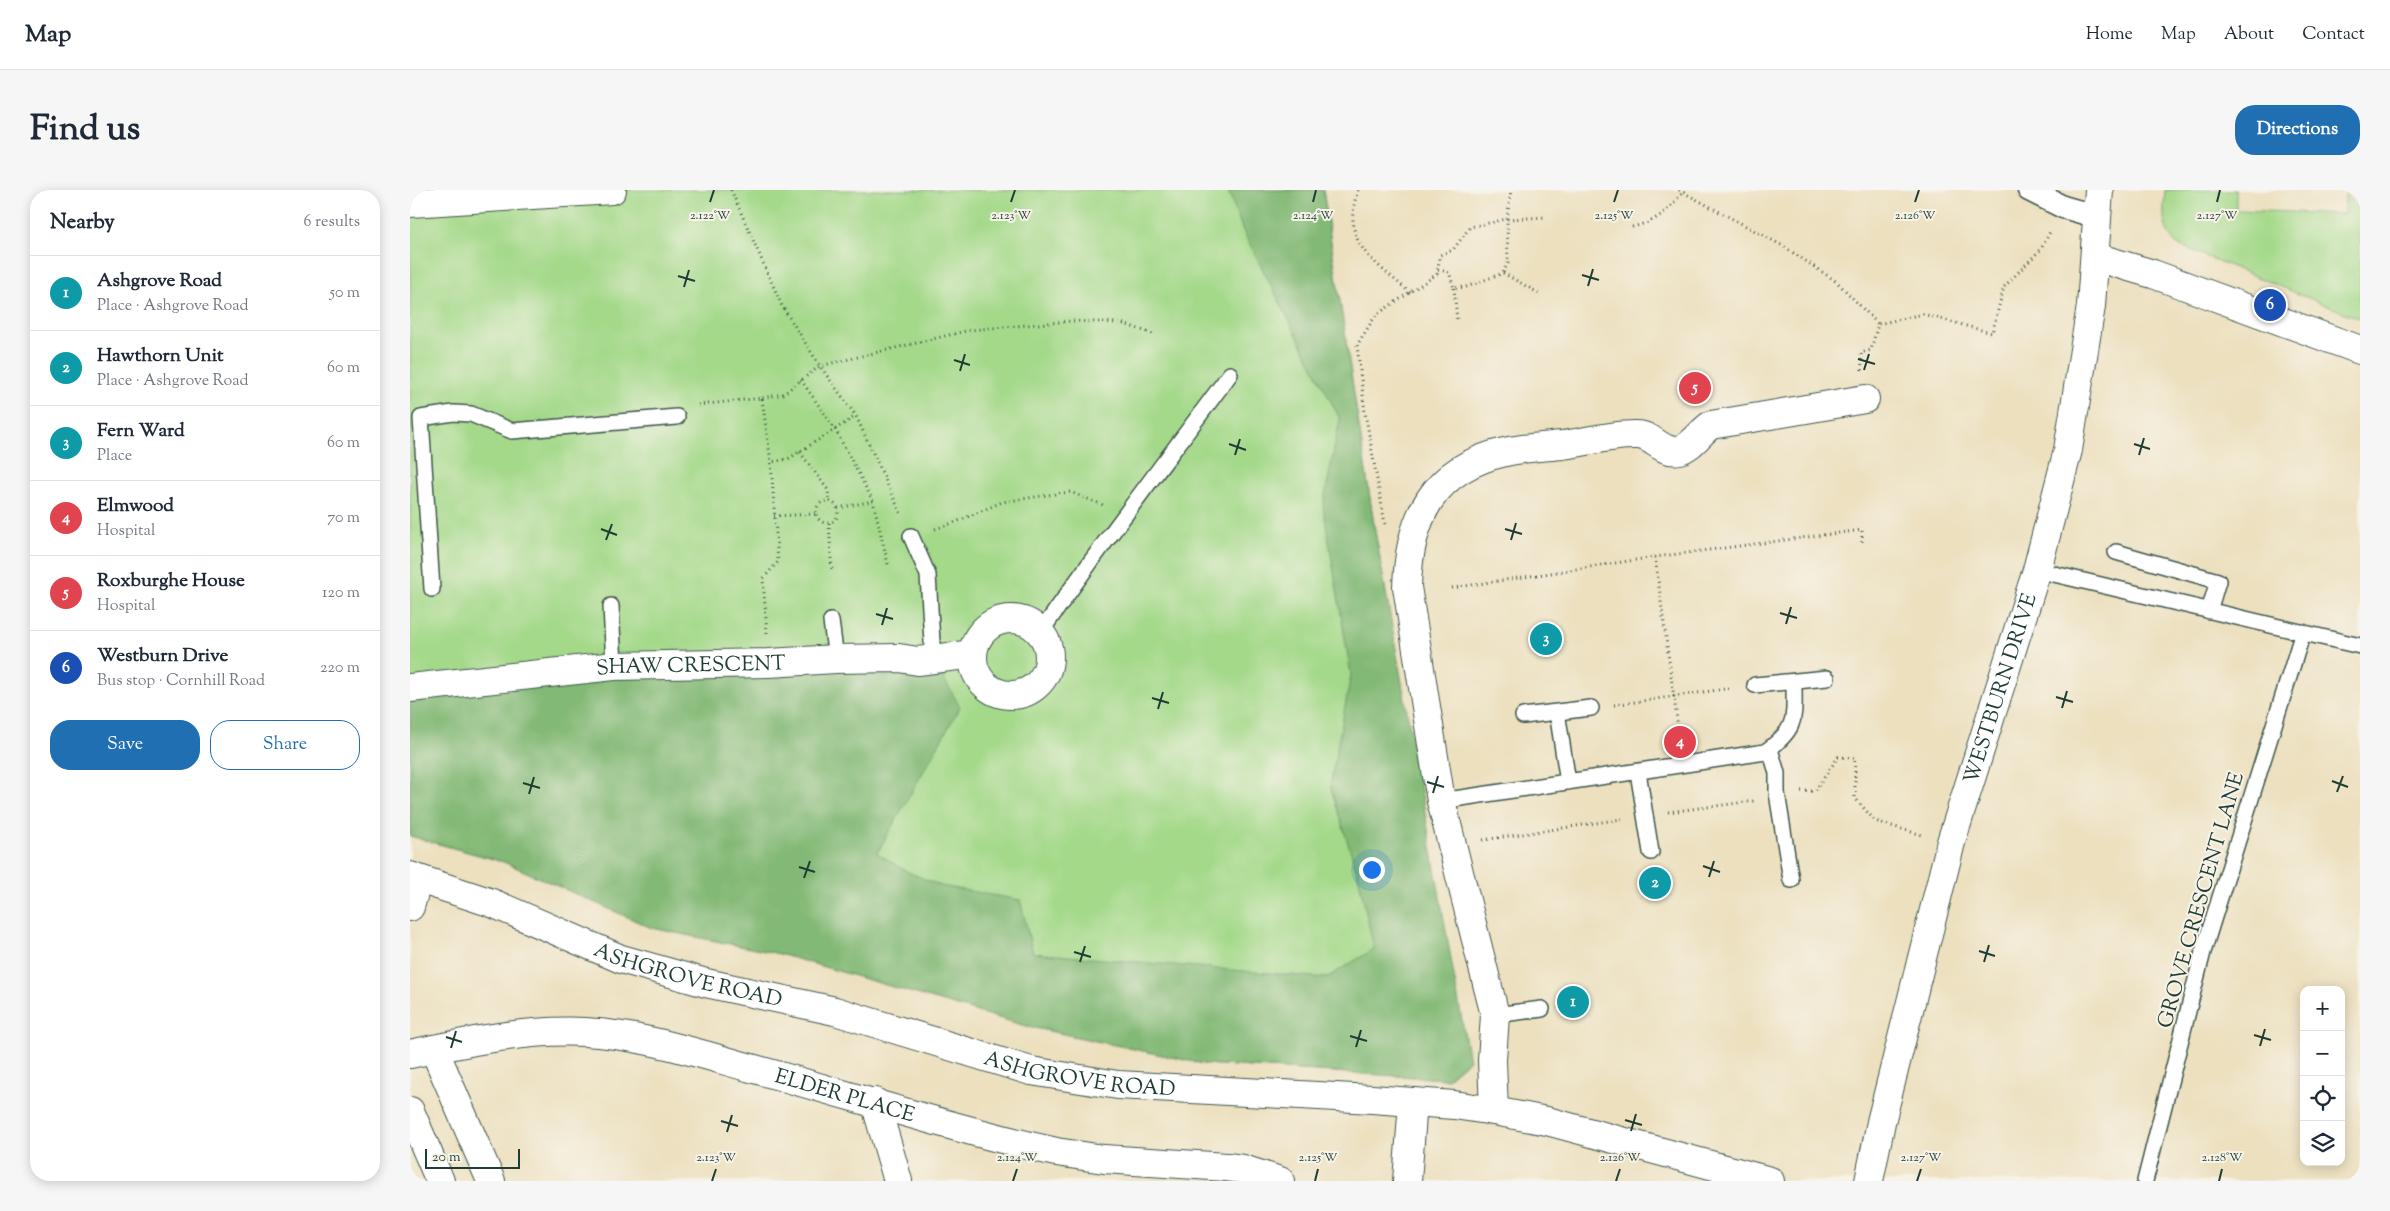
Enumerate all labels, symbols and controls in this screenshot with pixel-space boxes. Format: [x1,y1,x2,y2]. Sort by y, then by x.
text: Map [25,18,71,52]
text: Home [2086,22,2133,48]
text: Map [2161,22,2196,48]
text: About [2224,22,2274,48]
text: Contact [2302,22,2365,48]
text: Find us [30,105,140,156]
button: Directions [2235,105,2360,155]
text: 2.122°W [690,207,731,225]
text: 2.123°W [991,207,1031,225]
text: 2.124°W [1293,207,1334,225]
text: 2.125°W [1595,207,1634,225]
text: 2.126°W [1895,207,1936,225]
text: 2.127°W [2197,207,2238,225]
text: Nearby [50,208,115,238]
text: 6 results [304,211,360,234]
text: Ashgrove Road [97,268,222,295]
text: 1 [63,282,69,305]
text: 50 m [329,282,360,305]
pin: 6 [2254,286,2286,324]
text: Place · Ashgrove Road [97,295,249,318]
text: Hawthorn Unit [97,343,224,370]
text: 2 [62,357,70,380]
text: 60 m [327,357,360,380]
pin: 5 [1679,369,1711,407]
text: Place · Ashgrove Road [97,370,249,393]
text: Fern Ward [97,418,185,445]
text: 3 [63,432,69,455]
text: 60 m [327,432,360,455]
text: Place [97,445,132,468]
text: Elmwood [97,493,174,520]
text: 4 [62,507,70,530]
text: 70 m [327,507,360,530]
text: Hospital [97,520,155,543]
text: Roxburghe House [97,568,245,595]
text: 5 [63,582,69,605]
text: 120 m [322,582,360,605]
street label: WESTBURN DRIVE [1957,590,2046,788]
text: Hospital [97,595,155,618]
pin: 3 [1530,620,1562,658]
text: Westburn Drive [97,643,228,670]
street label: SHAW CRESCENT [595,649,787,685]
text: 6 [62,657,70,680]
text: 220 m [320,657,360,680]
text: Bus stop · Cornhill Road [97,670,265,693]
button: Save [50,720,200,770]
button: Share [210,720,360,770]
pin: 4 [1664,723,1696,761]
street label: GROVE CRESCENT LANE [2151,769,2253,1032]
your location [1359,857,1385,883]
pin: 2 [1639,864,1671,902]
street label: ASHGROVE ROAD [588,936,785,1016]
pin: 1 [1557,983,1589,1021]
map controls [2300,986,2345,1166]
button: + [2300,986,2345,1031]
button: − [2300,1031,2345,1076]
street label: ASHGROVE ROAD [980,1044,1176,1105]
street label: ELDER PLACE [771,1062,918,1131]
button: locate [2300,1076,2345,1121]
button: layers [2300,1121,2345,1166]
scale bar [425,1146,520,1169]
text: 20 m [432,1148,461,1168]
text: 2.123°W [696,1149,736,1167]
text: 2.124°W [997,1149,1038,1167]
text: 2.125°W [1299,1149,1338,1167]
text: 2.126°W [1600,1149,1641,1167]
text: 2.127°W [1901,1149,1942,1167]
text: 2.128°W [2202,1149,2243,1167]

